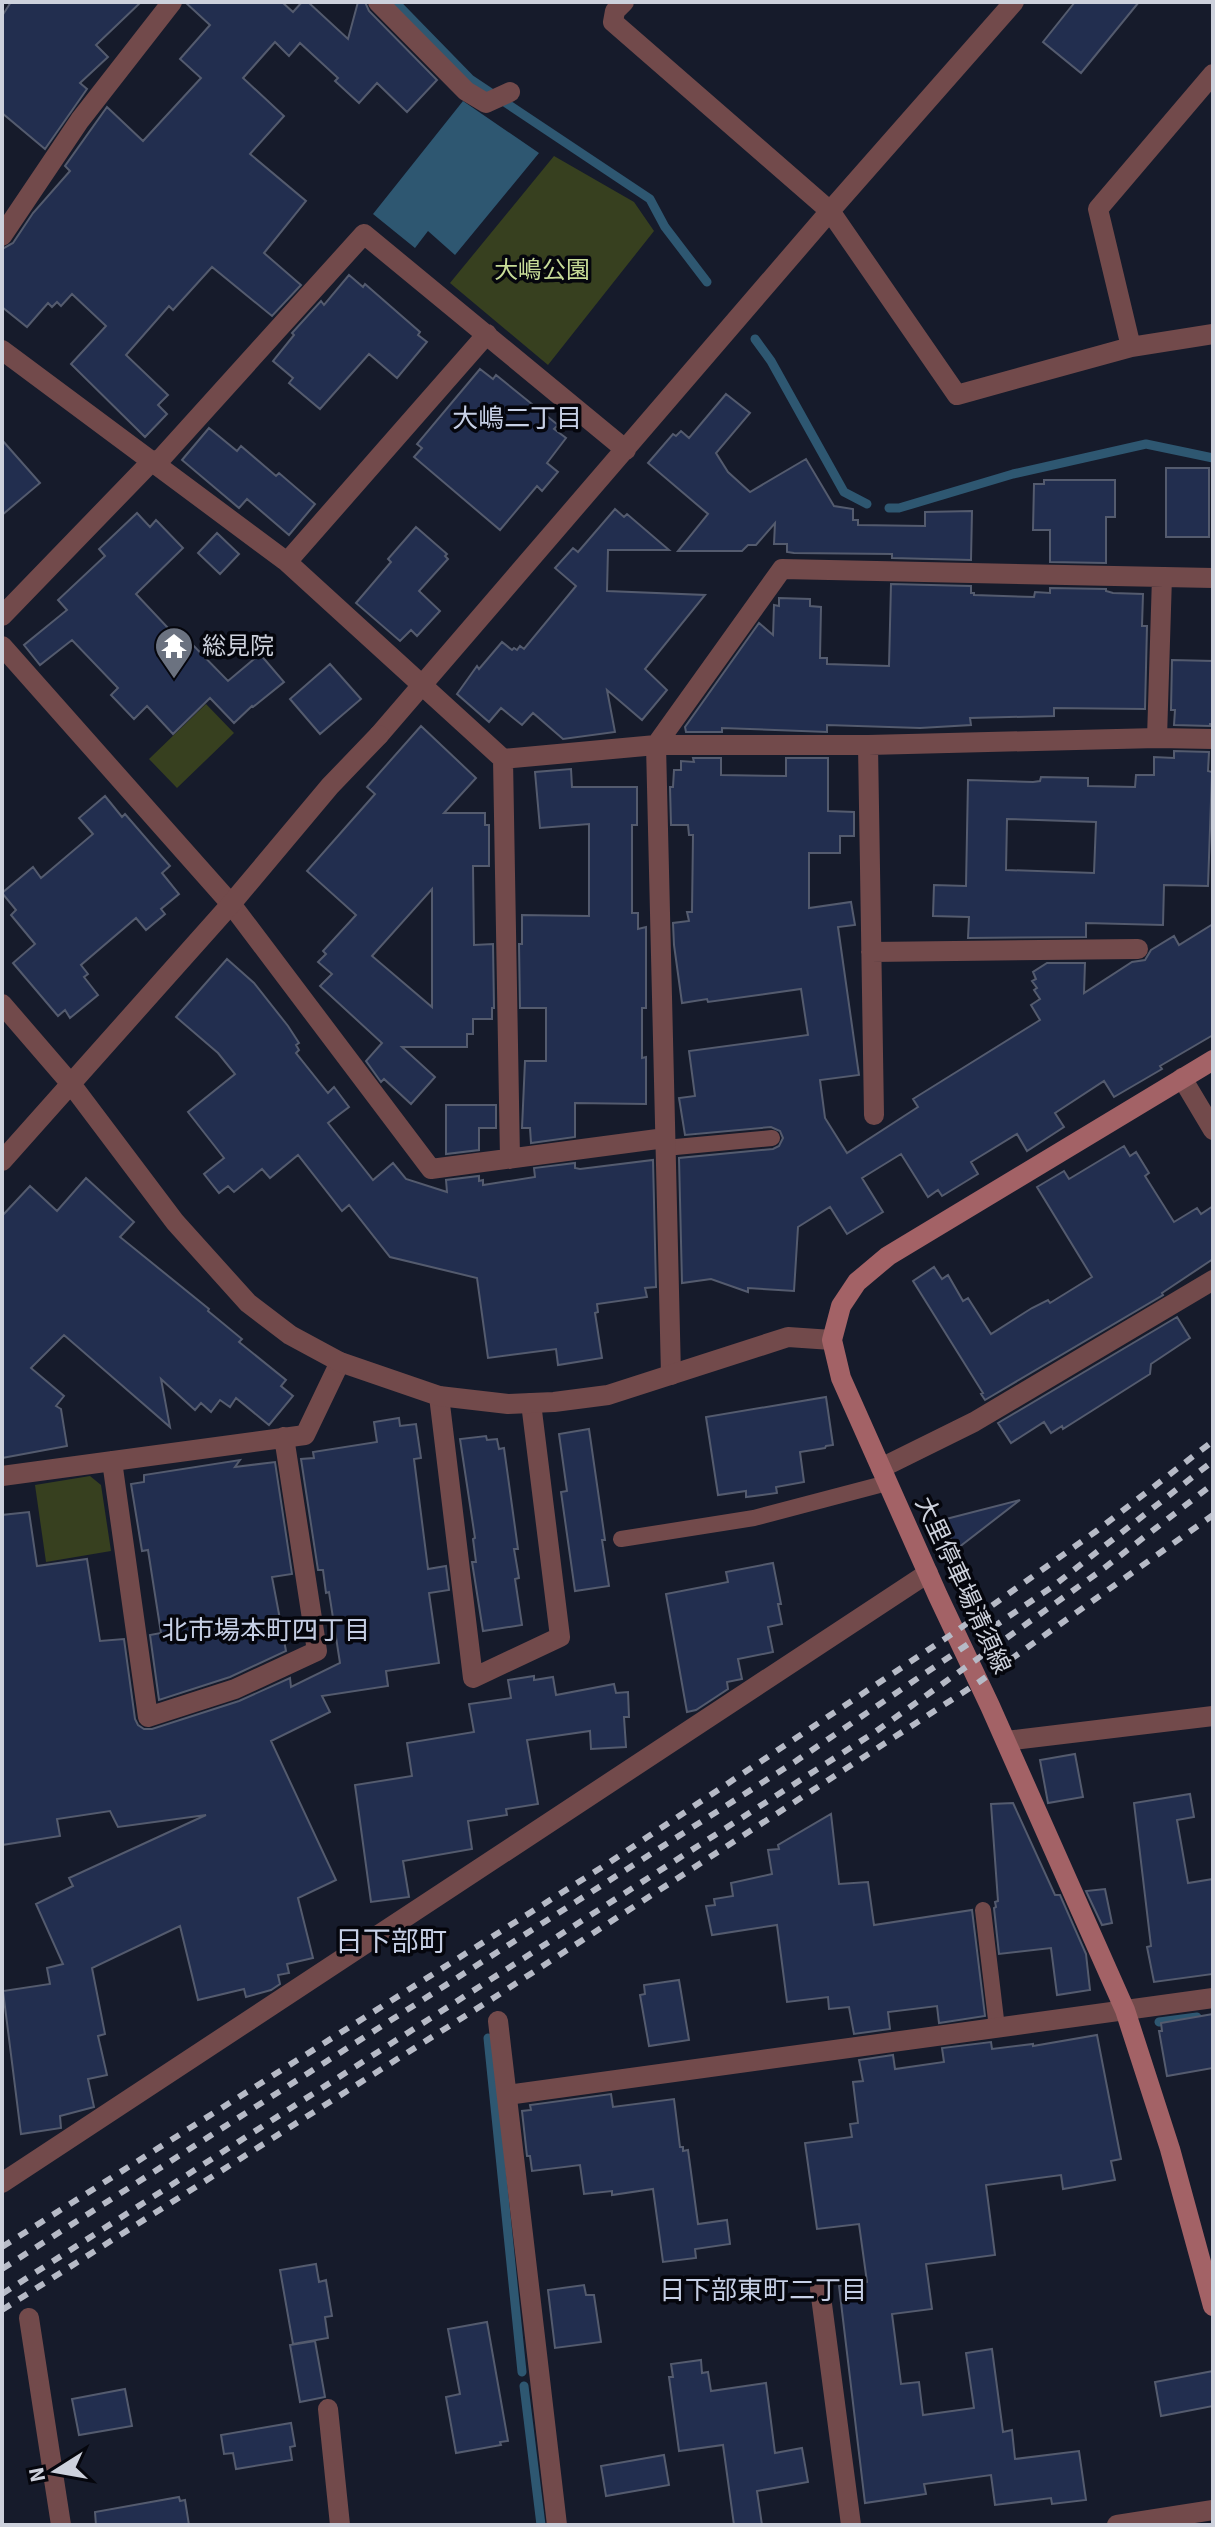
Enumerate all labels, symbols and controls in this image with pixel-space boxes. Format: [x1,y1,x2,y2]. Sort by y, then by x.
park label: 大嶋公園 [494,253,590,288]
district label: 大嶋二丁目 [452,400,582,437]
temple icon: 総見院 [153,625,195,680]
place label: 総見院 [202,629,274,664]
street label: 大里停車場清須線 [906,1491,1019,1680]
district label: 北市場本町四丁目 [162,1612,370,1649]
district label: 日下部町 [335,1922,447,1962]
district label: 日下部東町二丁目 [659,2272,867,2309]
north arrow [16,2431,96,2511]
text: N [20,2464,54,2485]

